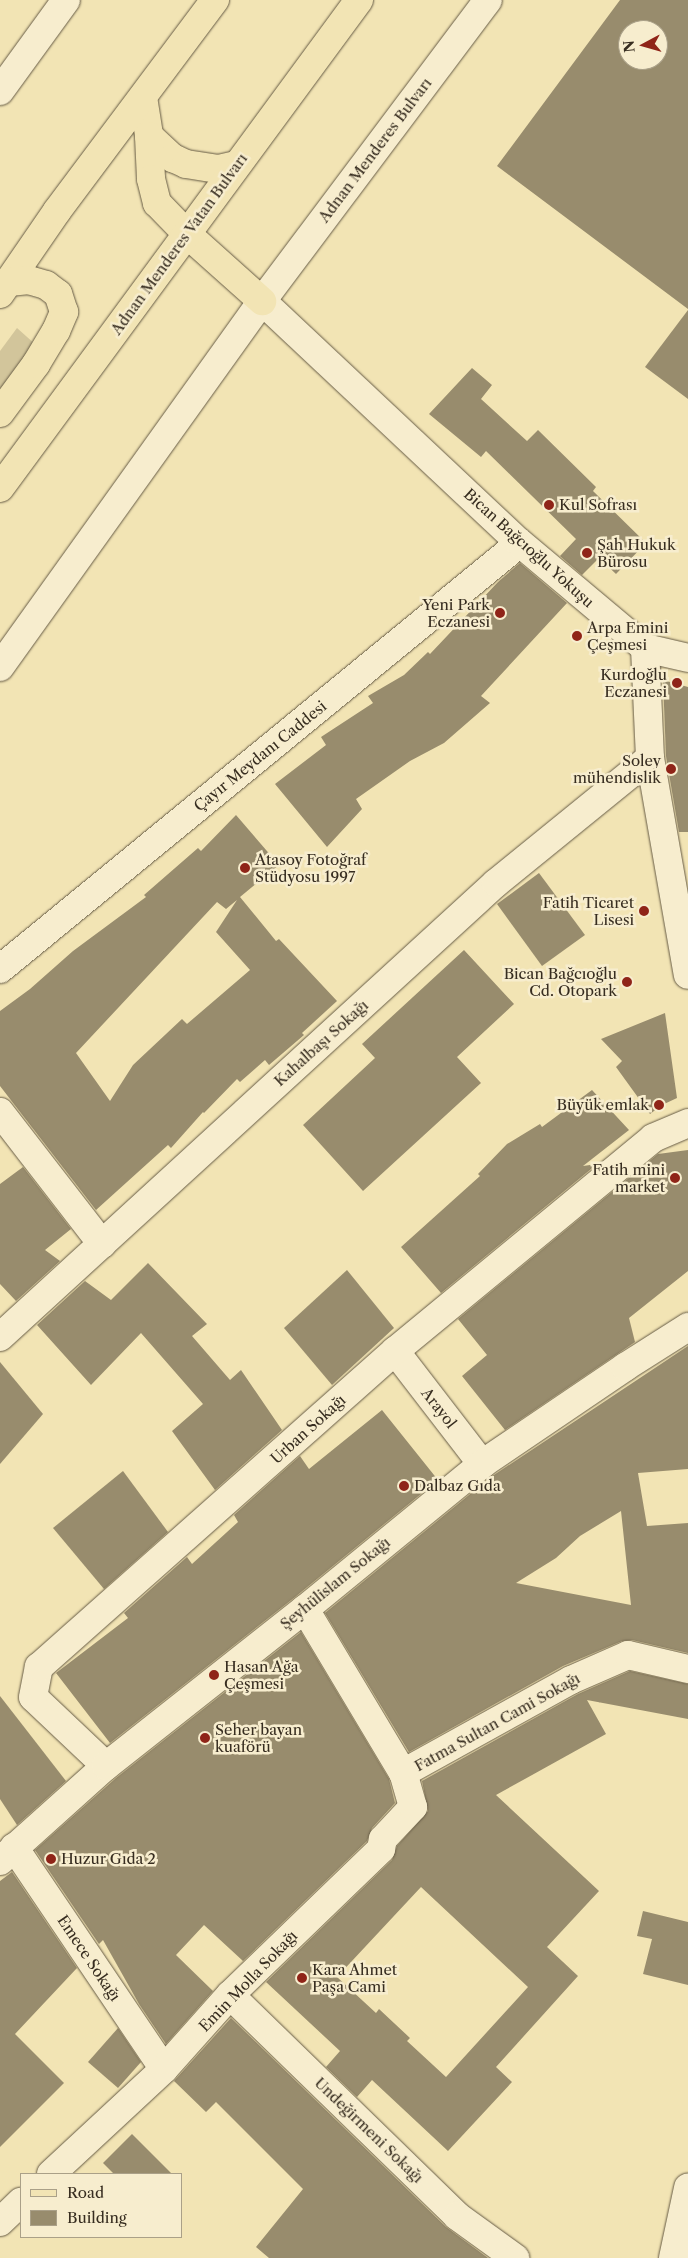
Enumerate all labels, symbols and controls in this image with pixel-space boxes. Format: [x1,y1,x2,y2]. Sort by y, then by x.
north arrow [618,20,668,70]
text: N [619,39,639,53]
street label: Adnan Menderes Bulvarı [315,74,435,226]
street label: Adnan Menderes Vatan Bulvarı [107,150,251,338]
street label: Bican Bağcıoğlu Yokuşu [460,485,598,611]
place label: Kul Sofrası [559,496,637,514]
marker: Kul Sofrası [543,499,555,511]
place label: Şah Hukuk Bürosu [597,535,676,570]
marker: Şah Hukuk Bürosu [581,547,593,559]
place label: Yeni Park Eczanesi [422,595,490,630]
marker: Yeni Park Eczanesi [494,607,506,619]
place label: Arpa Emini Çeşmesi [587,618,668,653]
marker: Arpa Emini Çeşmesi [571,630,583,642]
place label: Kurdoğlu Eczanesi [600,665,667,700]
marker: Kurdoğlu Eczanesi [671,677,683,689]
street label: Çayır Meydanı Caddesi [190,697,330,815]
place label: Soley mühendislik [573,751,661,786]
marker: Soley mühendislik [665,763,677,775]
place label: Atasoy Fotoğraf Stüdyosu 1997 [255,850,367,885]
marker: Atasoy Fotoğraf Stüdyosu 1997 [239,862,251,874]
place label: Fatih Ticaret Lisesi [542,893,634,928]
marker: Fatih Ticaret Lisesi [638,905,650,917]
place label: Bican Bağcıoğlu Cd. Otopark [504,964,617,999]
marker: Bican Bağcıoğlu Cd. Otopark [621,976,633,988]
street label: Kahalbaşı Sokağı [270,996,372,1090]
place label: Büyük emlak [556,1096,649,1114]
marker: Büyük emlak [653,1099,665,1111]
place label: Fatih mini market [592,1160,665,1195]
marker: Fatih mini market [669,1172,681,1184]
street label: Arayol [418,1384,460,1432]
street label: Urban Sokağı [267,1391,349,1467]
place label: Dalbaz Gıda [414,1477,501,1495]
marker: Dalbaz Gıda [398,1480,410,1492]
street label: Şeyhülislam Sokağı [276,1533,394,1633]
place label: Hasan Ağa Çeşmesi [224,1657,299,1692]
marker: Hasan Ağa Çeşmesi [208,1669,220,1681]
street label: Fatma Sultan Cami Sokağı [411,1669,583,1775]
place label: Seher bayan kuaförü [215,1720,302,1755]
marker: Seher bayan kuaförü [199,1732,211,1744]
place label: Huzur Gıda 2 [61,1850,156,1868]
marker: Huzur Gıda 2 [45,1853,57,1865]
street label: Emece Sokağı [54,1912,124,2004]
street label: Emin Molla Sokağı [195,1927,301,2035]
place label: Kara Ahmet Paşa Cami [312,1960,398,1995]
marker: Kara Ahmet Paşa Cami [296,1972,308,1984]
street label: Undeğirmeni Sokağı [311,2074,427,2186]
legend [20,2173,182,2238]
text: Road [67,2183,104,2202]
text: Building [67,2208,127,2227]

